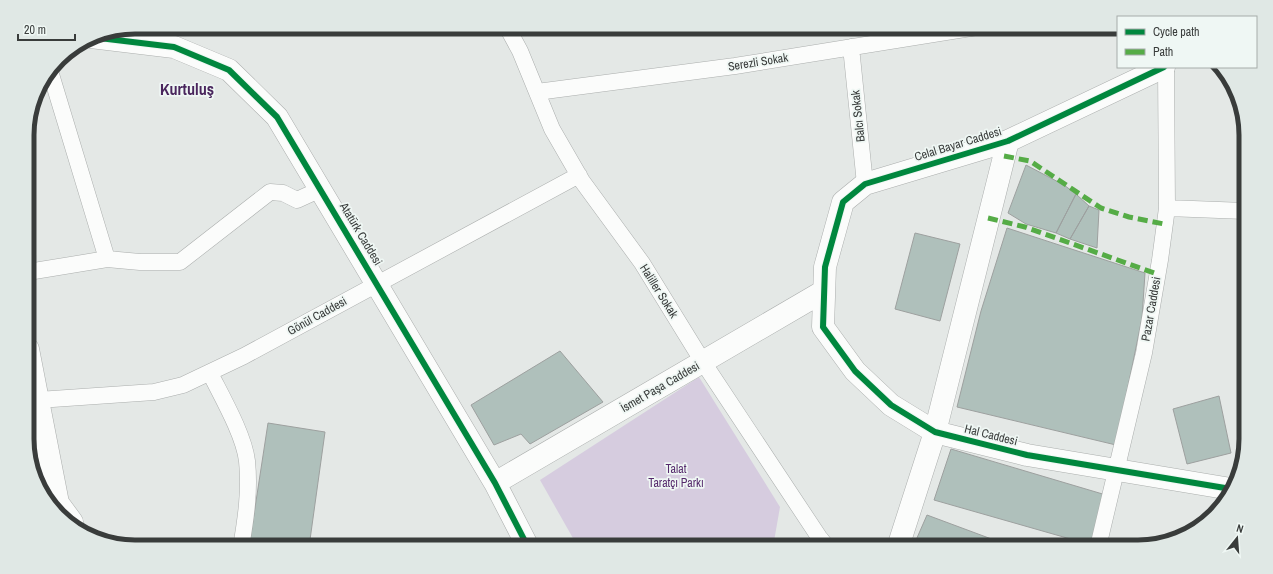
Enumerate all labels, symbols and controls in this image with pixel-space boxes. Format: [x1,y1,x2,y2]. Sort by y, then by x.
scale bar [18,16,75,42]
legend [1117,16,1257,68]
text: 20 m [24,22,46,38]
text: Cycle path [1153,24,1200,40]
text: Path [1153,44,1173,60]
street label: Serezli Sokak [727,49,789,75]
district label: Kurtuluş [160,78,214,100]
street label: Balcı Sokak [847,89,869,143]
street label: Celal Bayar Caddesi [913,123,1003,165]
street label: Atatürk Caddesi [335,199,386,268]
street label: Haliller Sokak [636,261,682,321]
street label: Pazar Caddesi [1137,276,1165,342]
street label: Gönül Caddesi [284,293,350,339]
street label: İsmet Paşa Caddesi [618,358,702,416]
street label: Hal Caddesi [963,421,1019,449]
park label: Talat Taratçı Parkı [648,461,704,491]
north arrow [1217,518,1257,558]
text: N [1235,521,1245,536]

